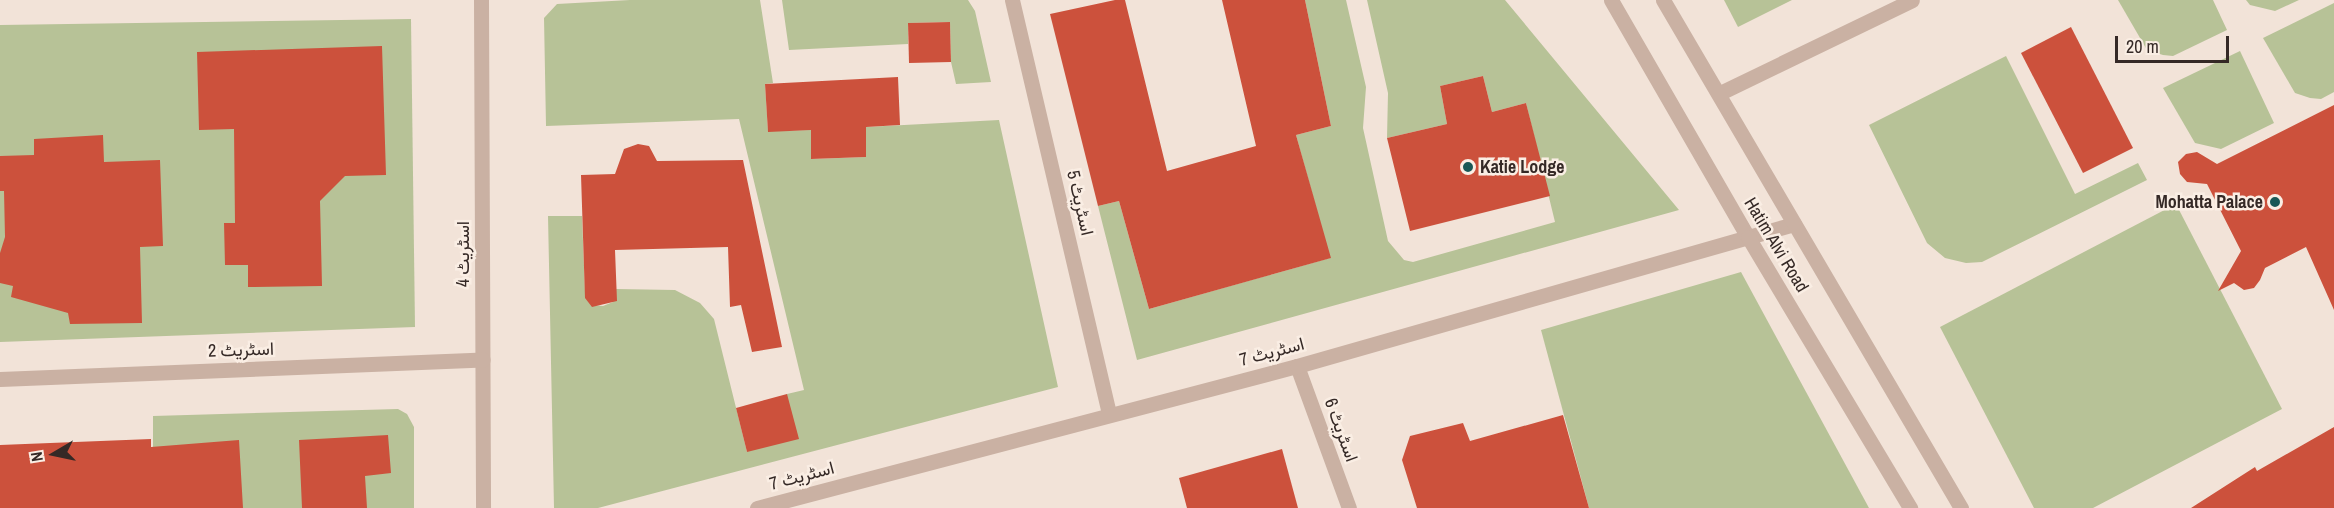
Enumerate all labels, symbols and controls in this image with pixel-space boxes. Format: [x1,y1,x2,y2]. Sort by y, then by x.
scale bar [2118,24,2232,62]
text: 20 m [2126,34,2159,59]
place label: Katie Lodge [1480,156,1564,178]
marker: Katie Lodge [1461,160,1475,174]
street label: اسٹریٹ 5 [1062,168,1098,238]
place label: Mohatta Palace [2156,191,2263,213]
street label: Hatim Alvi Road [1739,193,1813,297]
marker: Mohatta Palace [2268,195,2282,209]
street label: اسٹریٹ 4 [452,221,474,287]
street label: اسٹریٹ 7 [1237,333,1307,371]
street label: اسٹریٹ 2 [208,338,274,362]
street label: اسٹریٹ 6 [1320,395,1362,465]
north arrow [24,424,84,484]
text: N [25,450,48,463]
street label: اسٹریٹ 7 [767,457,837,495]

